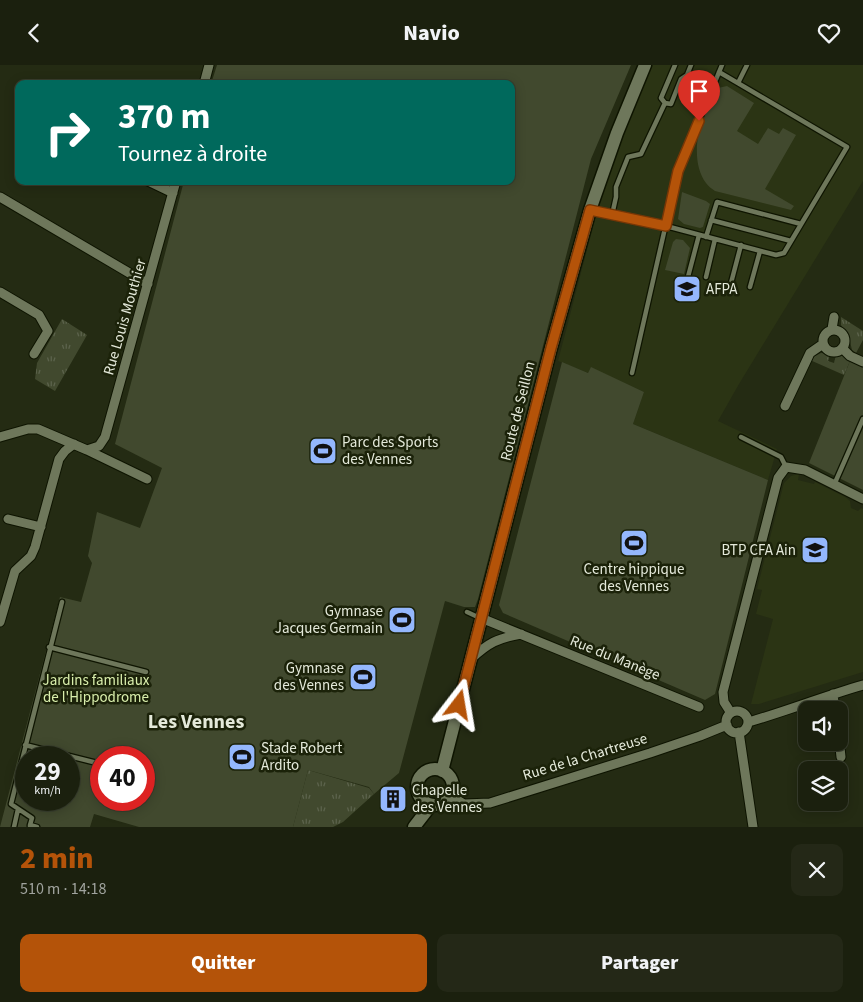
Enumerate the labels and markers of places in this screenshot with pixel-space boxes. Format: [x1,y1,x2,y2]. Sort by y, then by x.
pin [678,70,720,121]
school or university icon: AFPA [672,274,702,304]
place label: AFPA [706,279,738,300]
place label: Parc des Sports des Vennes [342,432,438,470]
sports icon: Parc des Sports des Vennes [308,436,338,466]
sports icon: Centre hippique des Vennes [619,528,649,558]
school or university icon: BTP CFA Ain [800,535,830,565]
place label: BTP CFA Ain [721,540,796,561]
place label: Centre hippique des Vennes [584,559,684,597]
place label: Gymnase Jacques Germain [275,601,383,639]
sports icon: Gymnase Jacques Germain [387,605,417,635]
place label: Gymnase des Vennes [274,658,344,696]
sports icon: Gymnase des Vennes [348,662,378,692]
place label: Stade Robert Ardito [261,738,342,776]
sports icon: Stade Robert Ardito [227,742,257,772]
place label: Chapelle des Vennes [412,780,482,818]
building icon: Chapelle des Vennes [378,784,408,814]

